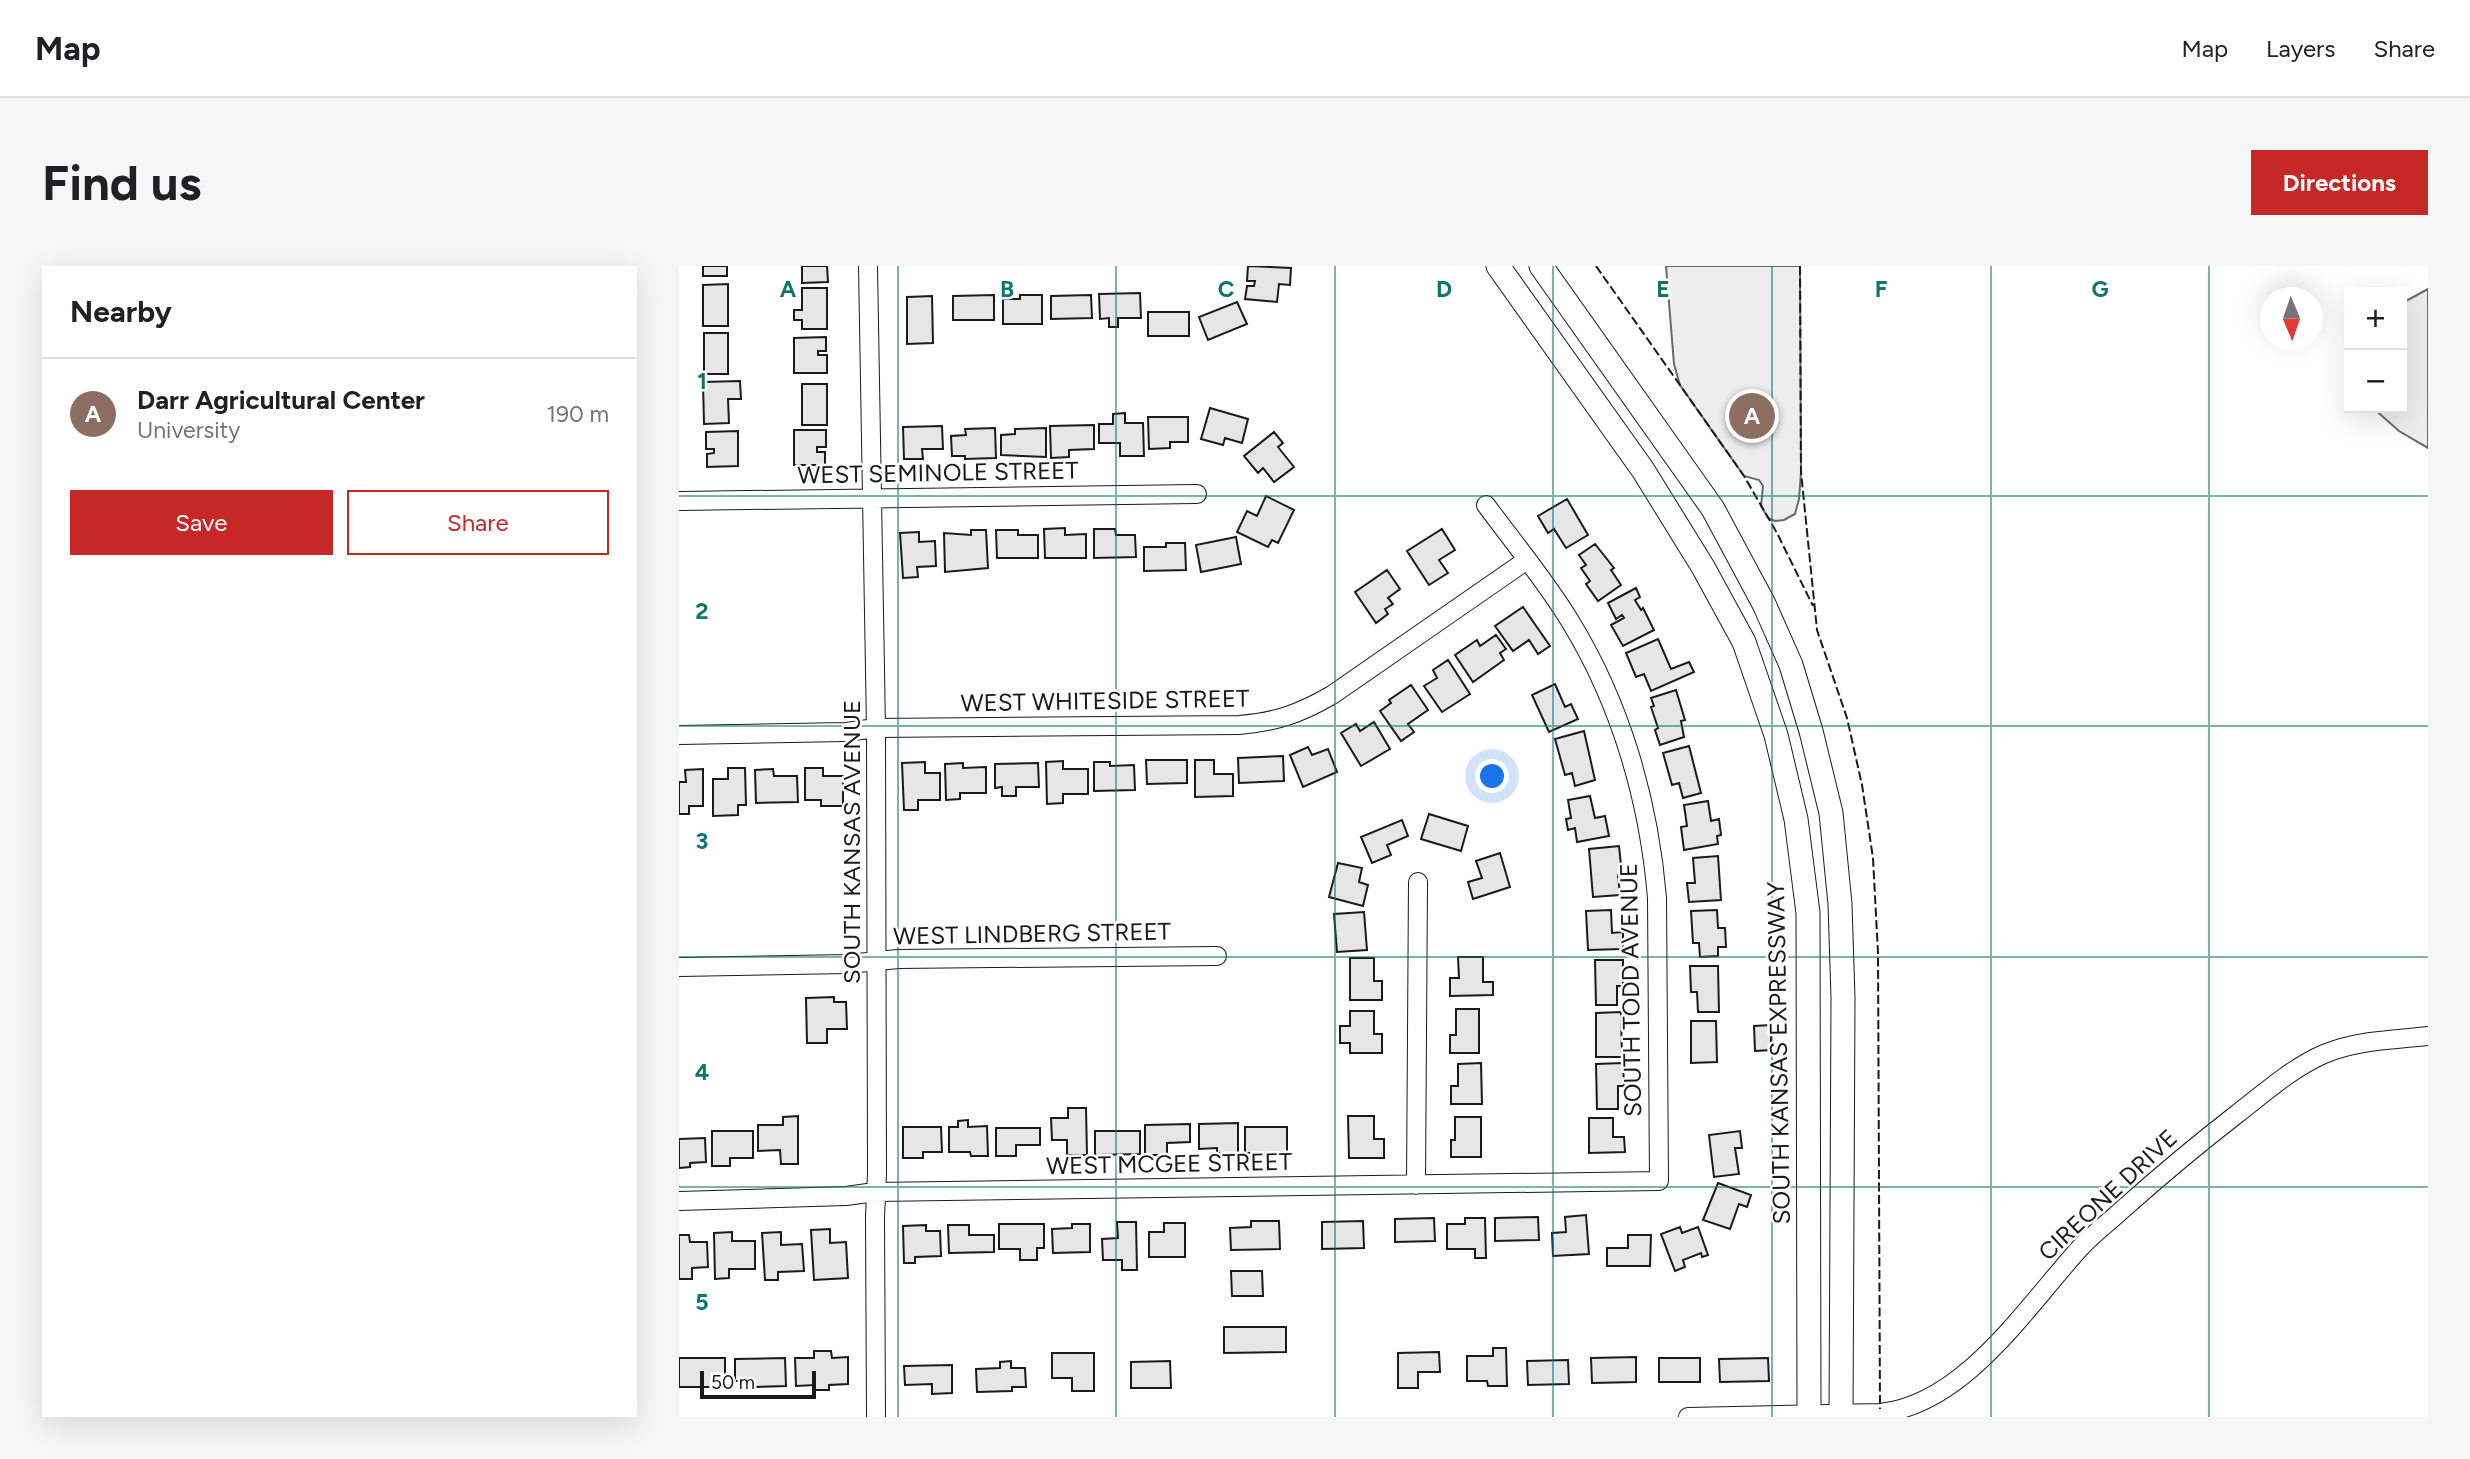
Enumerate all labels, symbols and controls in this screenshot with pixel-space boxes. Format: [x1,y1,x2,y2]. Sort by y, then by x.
text: Map [35,29,101,68]
text: Map [2181,34,2228,63]
text: Layers [2266,34,2335,63]
text: Share [2373,34,2435,63]
button: Directions [2251,150,2428,215]
text: Find us [42,153,201,212]
text: A [780,275,797,303]
text: B [1000,275,1014,303]
text: C [1218,275,1235,303]
text: D [1436,275,1452,303]
text: E [1656,275,1670,303]
text: F [1875,275,1888,303]
text: G [2091,275,2109,303]
north arrow [2260,287,2323,350]
map controls [2344,287,2407,413]
button: + [2344,287,2407,350]
text: Nearby [70,293,172,330]
button: − [2344,350,2407,413]
text: 1 [697,367,707,395]
text: Darr Agricultural Center [137,384,425,416]
pin: A [1729,390,1775,442]
text: A [85,400,101,428]
text: 190 m [546,400,609,428]
text: University [137,416,240,444]
street label: WEST SEMINOLE STREET [797,456,1079,489]
button: Save [70,490,333,555]
button: Share [347,490,609,555]
text: 2 [695,597,709,625]
street label: WEST WHITESIDE STREET [960,683,1250,718]
street label: SOUTH KANSAS AVENUE [837,700,866,984]
your location [1475,759,1509,793]
text: 3 [696,827,708,855]
street label: SOUTH TODD AVENUE [1614,863,1647,1117]
street label: SOUTH KANSAS EXPRESSWAY [1761,881,1796,1225]
street label: WEST LINDBERG STREET [893,917,1171,950]
text: 4 [695,1058,709,1086]
street label: CIREONE DRIVE [2032,1123,2183,1266]
street label: WEST MCGEE STREET [1046,1147,1292,1180]
text: 5 [695,1288,709,1316]
scale bar [700,1368,815,1400]
text: 50 m [711,1371,755,1394]

